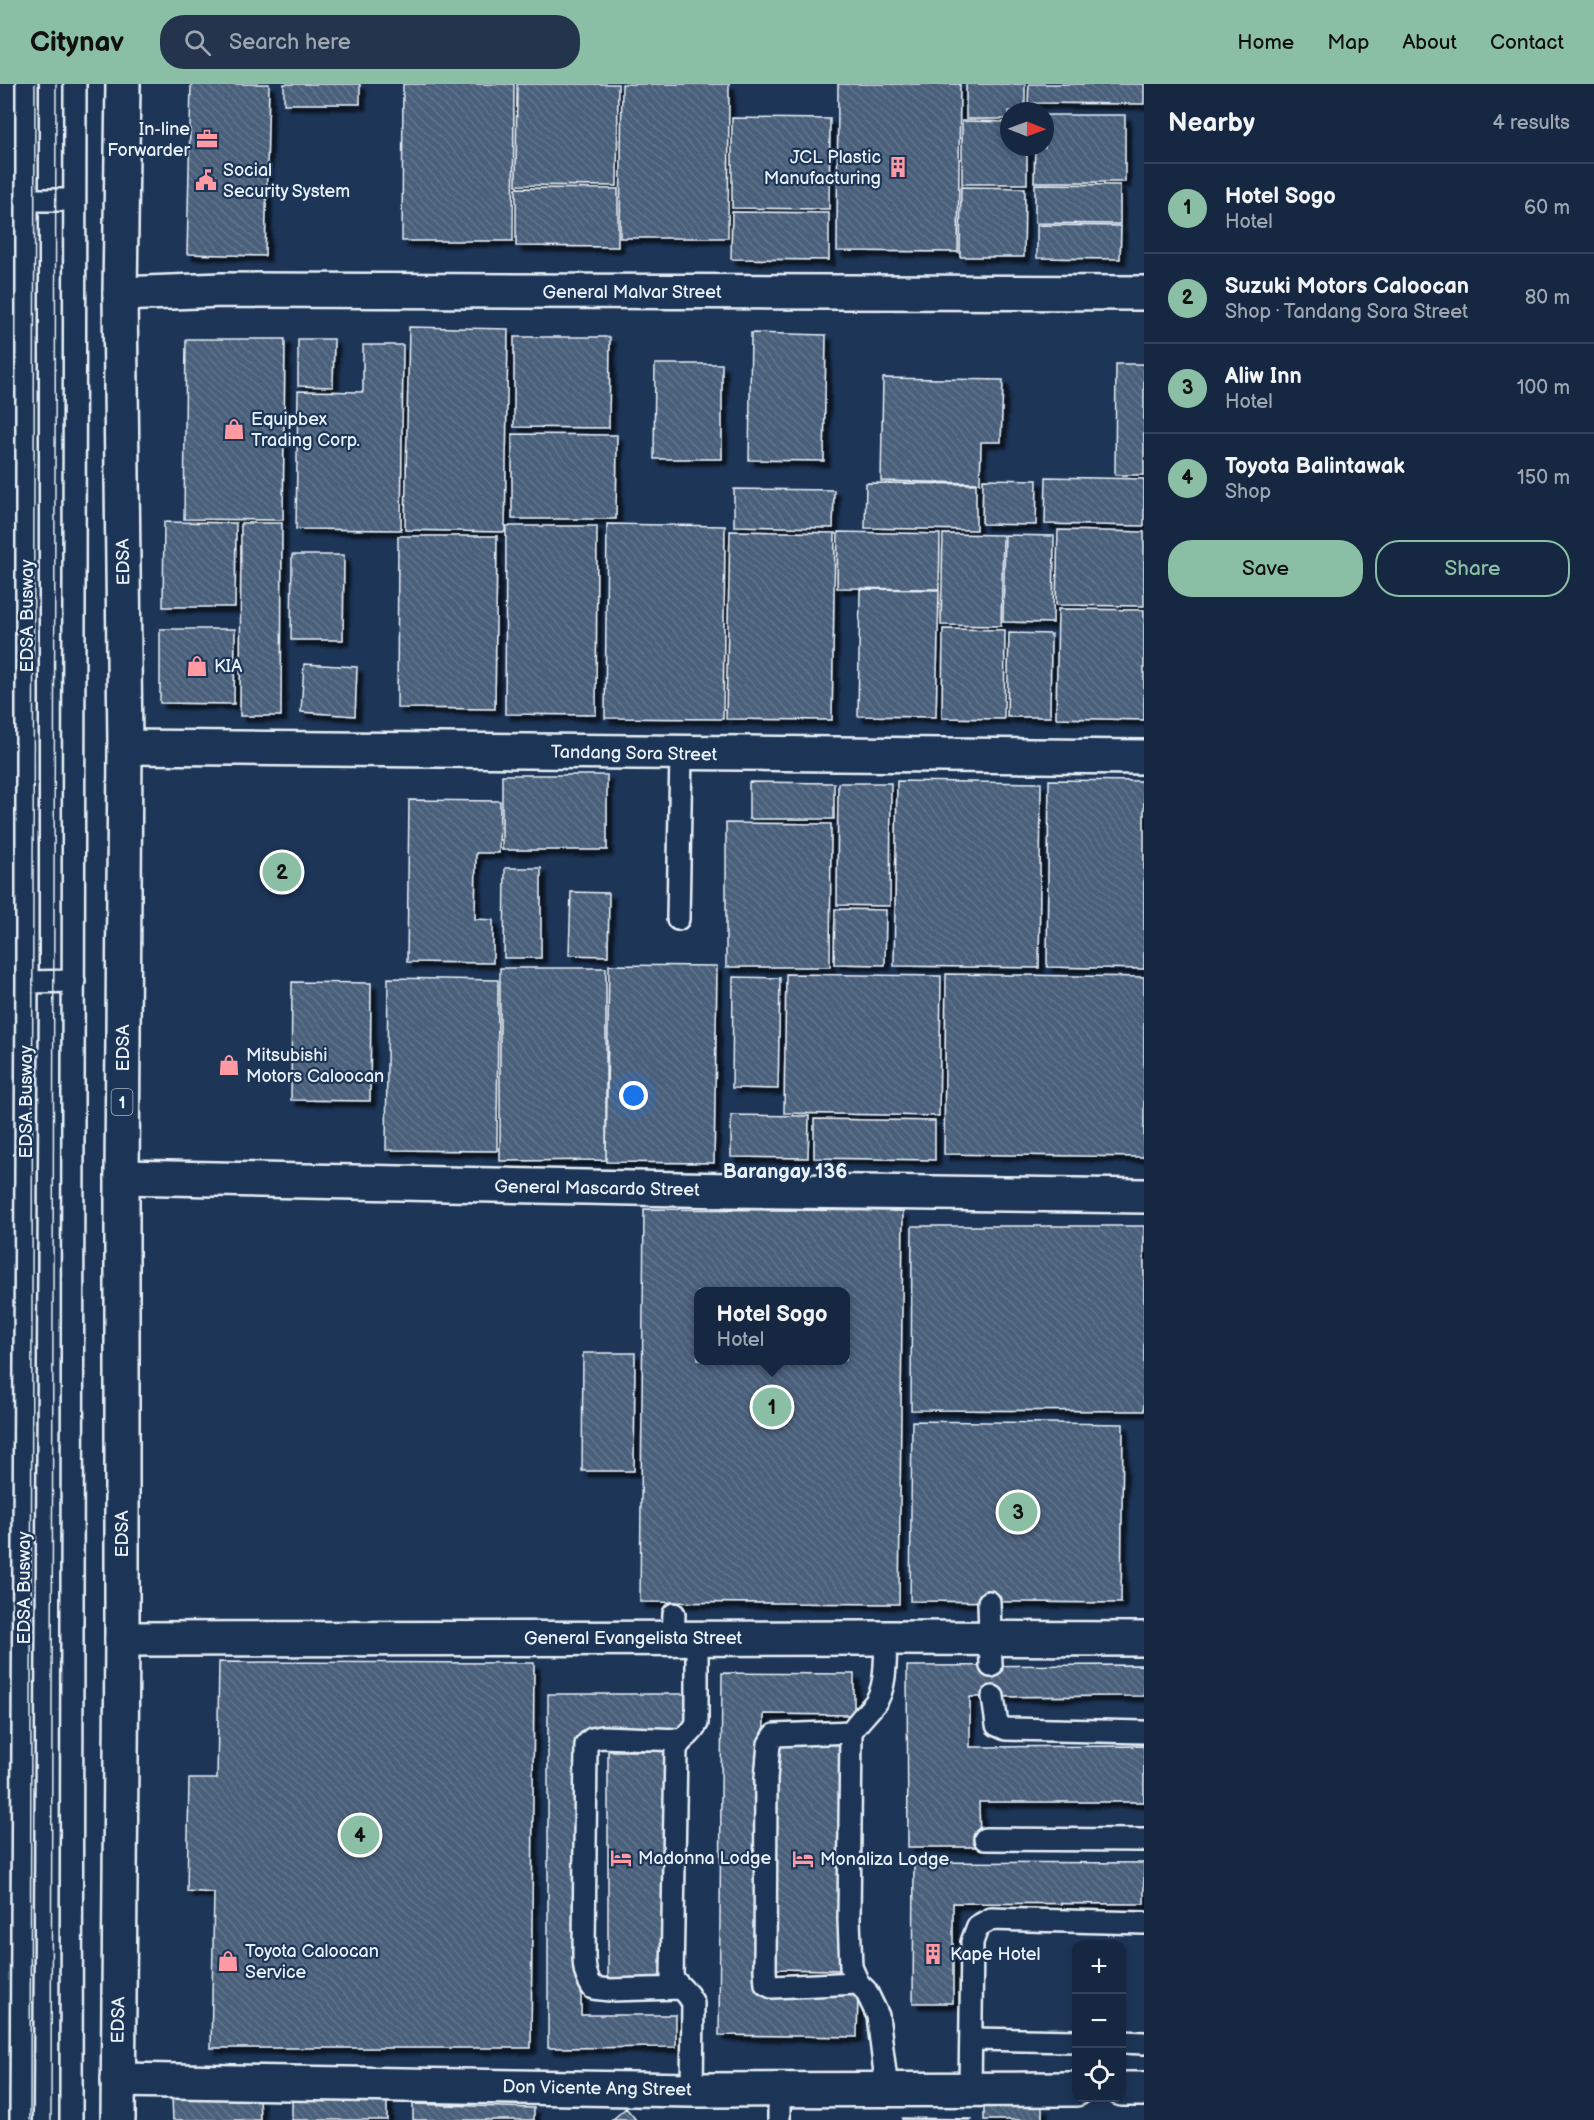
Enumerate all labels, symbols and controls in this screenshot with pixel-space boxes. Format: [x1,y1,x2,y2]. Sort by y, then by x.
search box [160,15,580,69]
text: Citynav [30,26,124,59]
icon: search [181,26,214,59]
text: Search here [229,29,351,56]
text: Home [1237,30,1294,55]
text: Map [1327,30,1369,55]
text: About [1402,30,1457,55]
text: Contact [1490,30,1564,55]
north arrow [1000,102,1054,156]
text: Nearby [1168,108,1255,139]
text: 4 results [1492,111,1570,135]
place label: In-line Forwarder [107,119,190,161]
office icon: In-line Forwarder [195,127,219,151]
place label: JCL Plastic Manufacturing [764,147,881,189]
building icon: JCL Plastic Manufacturing [886,155,910,179]
place label: Social Security System [223,160,350,202]
public building icon: Social Security System [194,168,218,192]
text: Hotel Sogo [1225,183,1336,210]
text: 1 [1183,196,1192,220]
text: 60 m [1524,196,1570,220]
text: Hotel [1225,210,1273,234]
text: Suzuki Motors Caloocan [1225,273,1469,300]
street label: General Malvar Street [543,282,722,303]
text: 2 [1182,286,1193,310]
text: 80 m [1525,286,1570,310]
text: Shop · Tandang Sora Street [1225,300,1468,324]
text: Aliw Inn [1225,363,1302,390]
text: 3 [1182,376,1193,400]
text: 100 m [1517,376,1570,400]
text: Hotel [1225,390,1273,414]
place label: Equipbex Trading Corp. [251,409,360,451]
shop icon: Equipbex Trading Corp. [222,417,246,441]
text: Toyota Balintawak [1225,453,1405,480]
text: 4 [1182,466,1193,490]
text: 150 m [1517,466,1570,490]
text: Shop [1225,480,1271,504]
street label: EDSA [113,538,134,586]
button: Save [1168,540,1363,597]
button: Share [1375,540,1570,597]
street label: EDSA Busway [17,559,38,673]
shop icon: KIA [185,654,209,678]
place label: KIA [214,656,242,677]
street label: Tandang Sora Street [551,742,718,765]
pin: 2 [262,850,302,894]
street label: EDSA [113,1025,134,1071]
street label: EDSA Busway [16,1045,37,1159]
place label: Mitsubishi Motors Caloocan [246,1045,384,1087]
shop icon: Mitsubishi Motors Caloocan [217,1053,241,1077]
your location [619,1081,648,1110]
road number: 1 [112,1089,132,1115]
district label: Barangay 136 [723,1160,847,1184]
street label: General Mascardo Street [494,1176,700,1201]
popup [694,1287,850,1365]
text: Hotel Sogo [717,1301,827,1328]
text: Hotel [717,1328,764,1352]
pin: 1 [752,1384,792,1430]
pin: 3 [998,1490,1038,1534]
street label: EDSA [112,1511,133,1557]
street label: EDSA Busway [14,1531,35,1645]
street label: General Evangelista Street [524,1628,743,1649]
pin: 4 [340,1812,380,1858]
hotel icon: Madonna Lodge [609,1846,633,1870]
hotel icon: Monaliza Lodge [791,1847,815,1871]
place label: Madonna Lodge [638,1848,771,1869]
place label: Monaliza Lodge [820,1849,950,1870]
map controls [1072,1940,1126,2102]
button: + [1072,1940,1126,1994]
place label: Toyota Caloocan Service [245,1941,379,1983]
building icon: Kape Hotel [921,1942,945,1966]
place label: Kape Hotel [950,1944,1040,1965]
shop icon: Toyota Caloocan Service [216,1949,240,1973]
button: − [1072,1994,1126,2048]
street label: EDSA [108,1996,129,2044]
button: locate [1072,2048,1126,2102]
street label: Don Vicente Ang Street [502,2076,692,2101]

